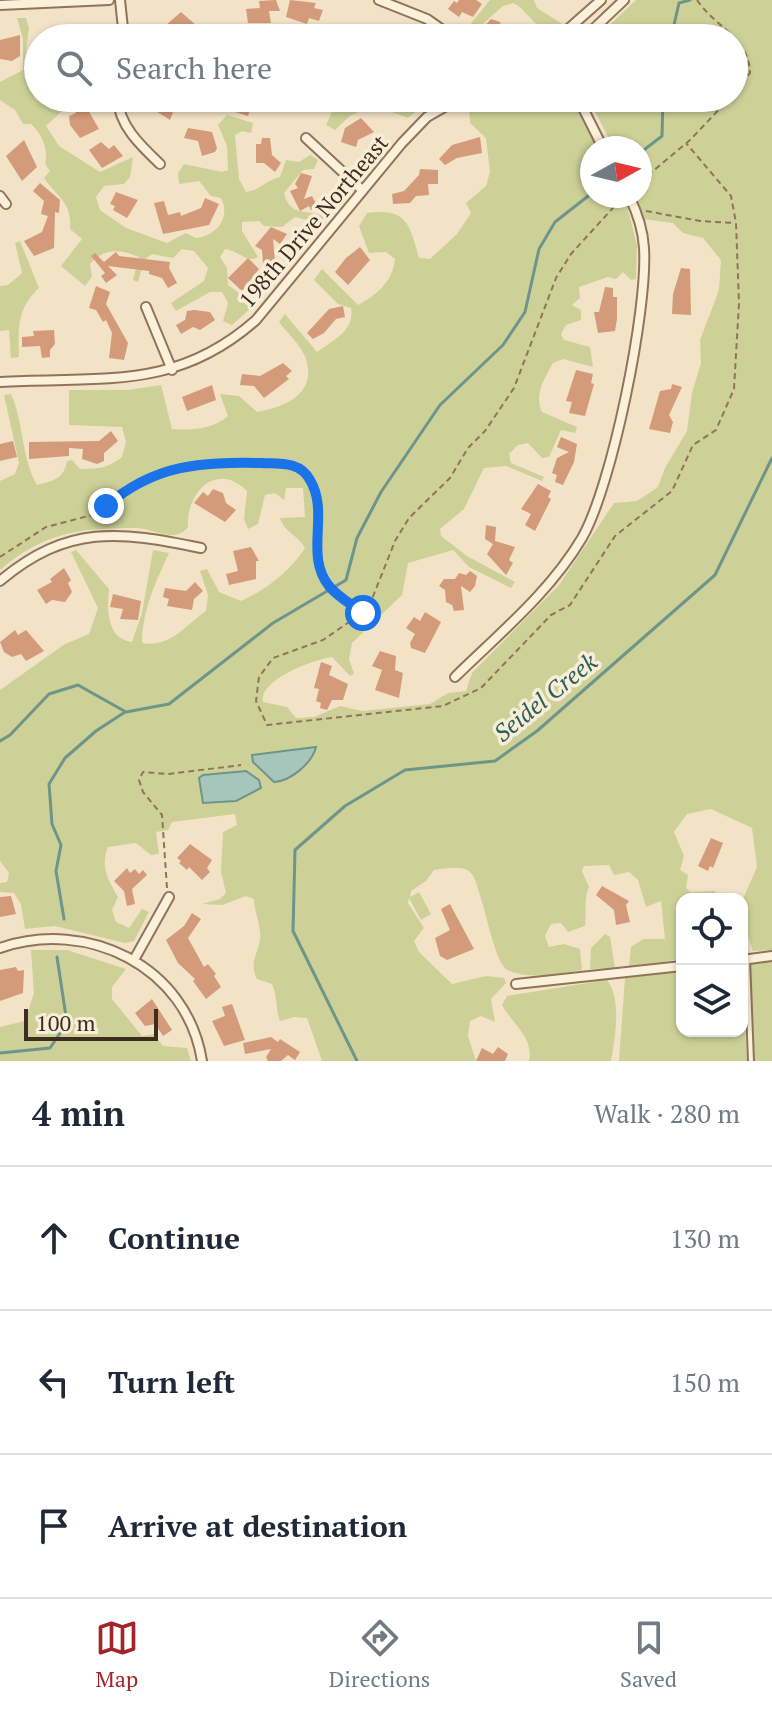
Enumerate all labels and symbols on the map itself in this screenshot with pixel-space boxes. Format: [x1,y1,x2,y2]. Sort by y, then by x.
street label: 198th Drive Northeast [232,129,394,313]
north arrow [580,136,652,208]
route end [88,488,124,524]
route start [345,595,381,631]
water label: Seidel Creek [487,645,604,749]
scale bar [24,1005,158,1041]

